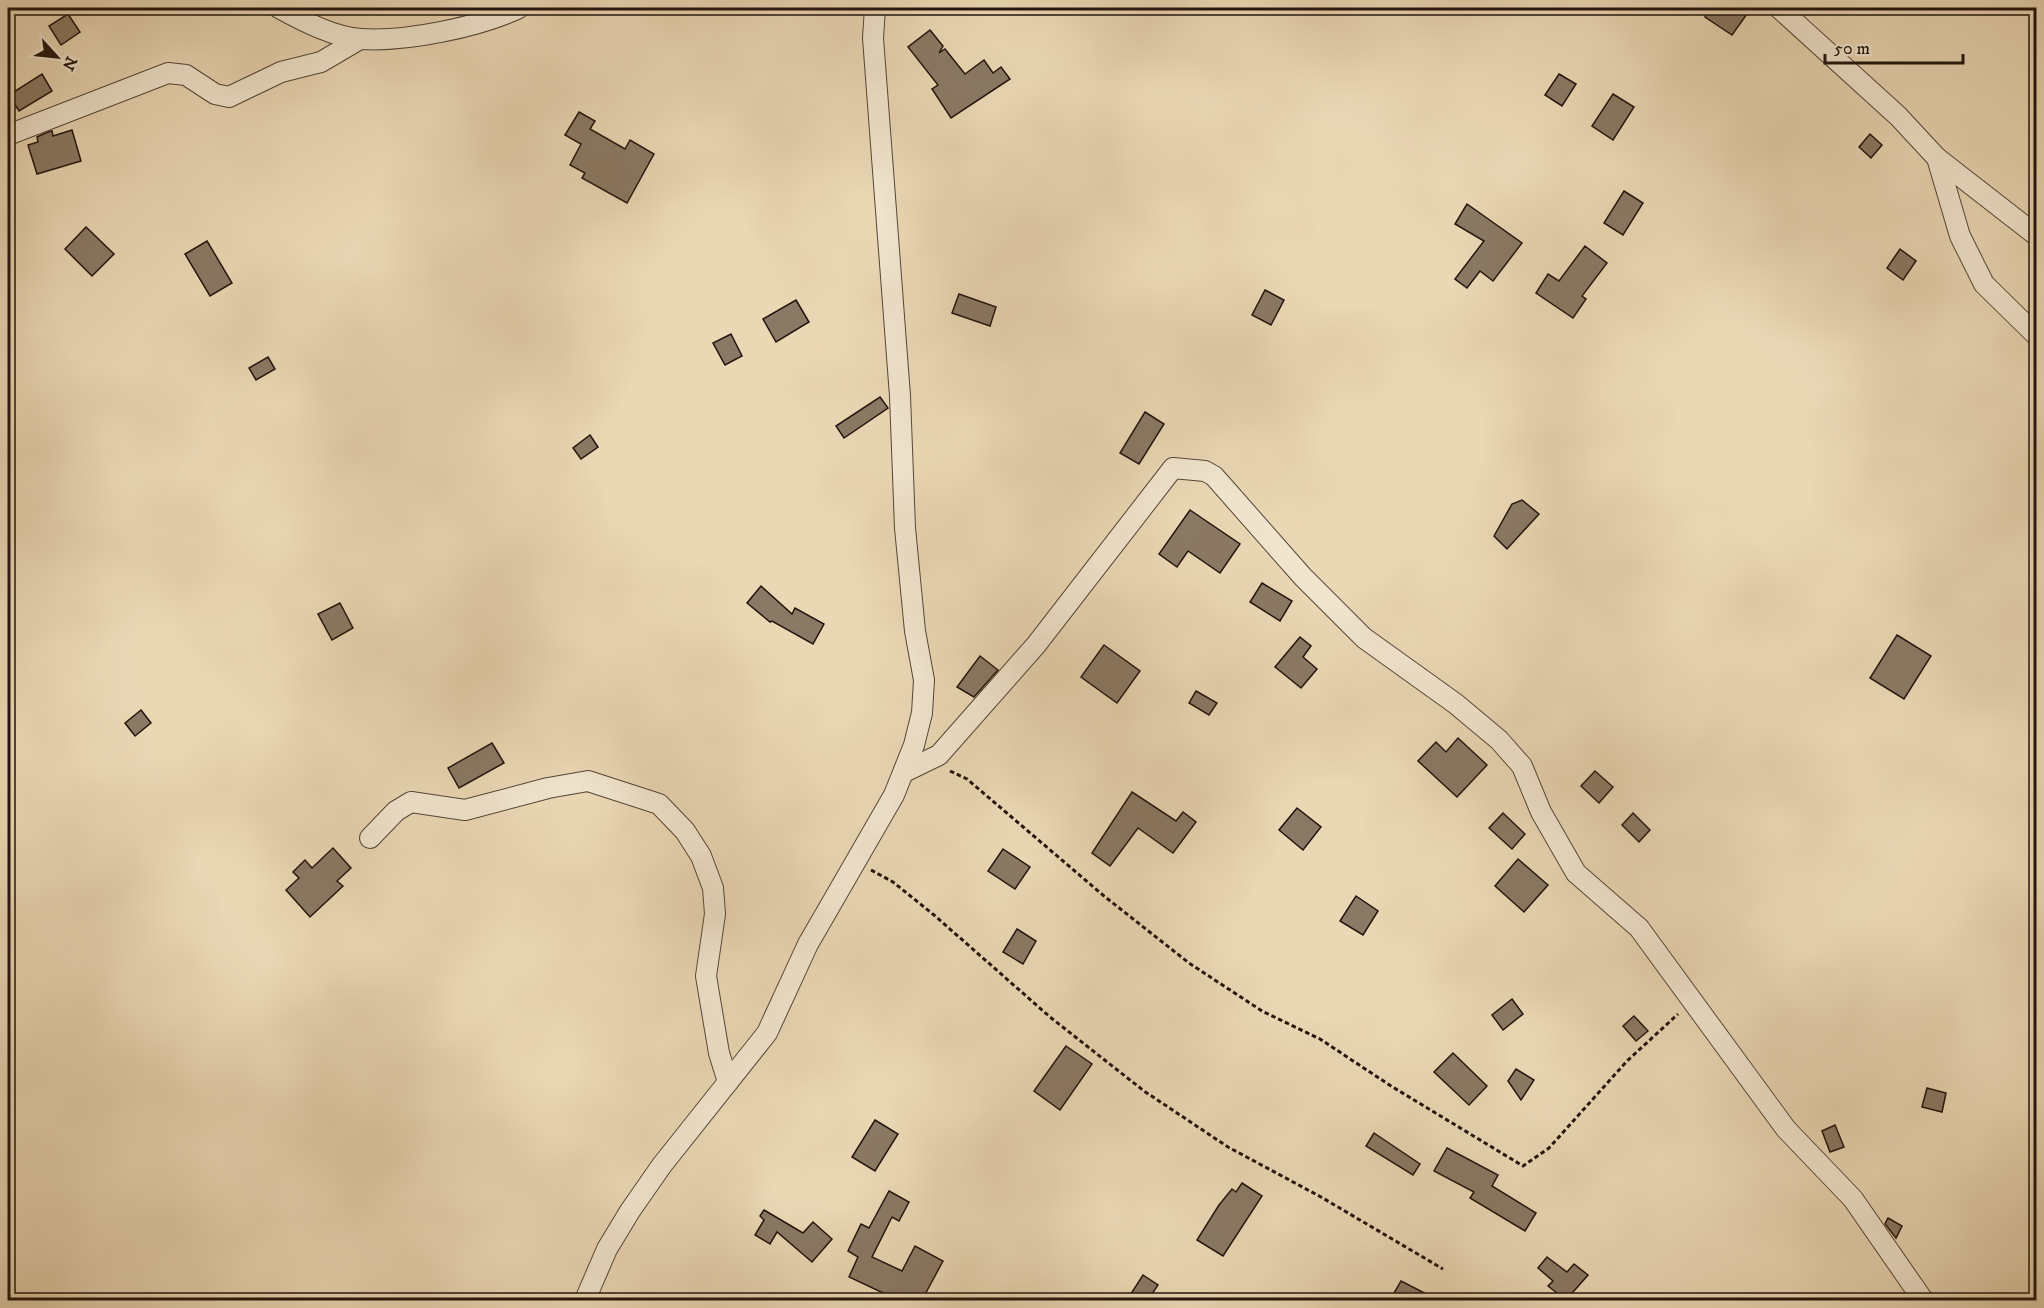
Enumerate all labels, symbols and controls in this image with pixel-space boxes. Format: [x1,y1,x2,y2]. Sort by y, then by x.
north arrow [27,27,87,87]
scale bar [1825,27,1963,65]
text: 50 m [1834,38,1870,60]
text: N [58,53,81,74]

